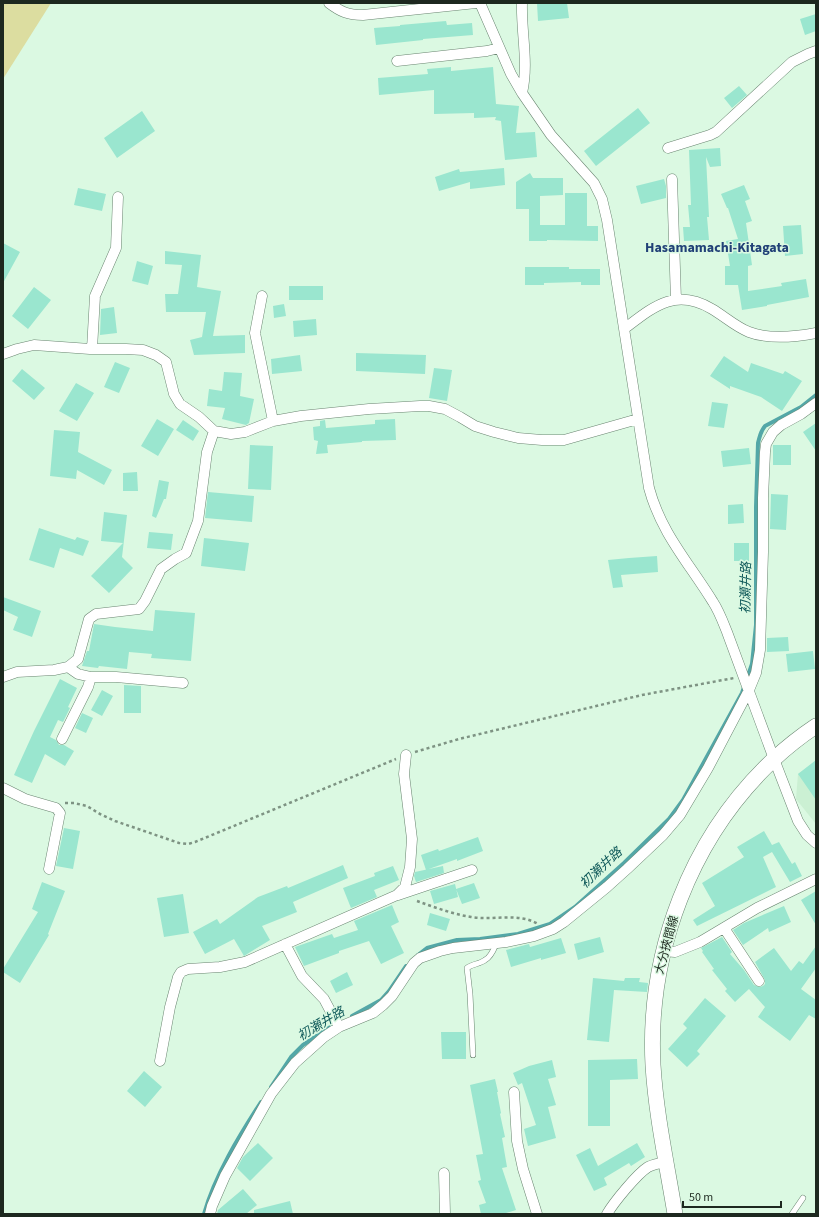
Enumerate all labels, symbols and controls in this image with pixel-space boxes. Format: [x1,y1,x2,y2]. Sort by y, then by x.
district label: Hasamamachi-Kitagata [645,238,789,258]
water label: 初瀬井路 [737,561,755,614]
water label: 初瀬井路 [576,843,627,892]
street label: 大分挾間線 [651,914,683,976]
water label: 初瀬井路 [294,1002,349,1045]
scale bar [683,1183,781,1209]
text: 50 m [689,1189,713,1206]

